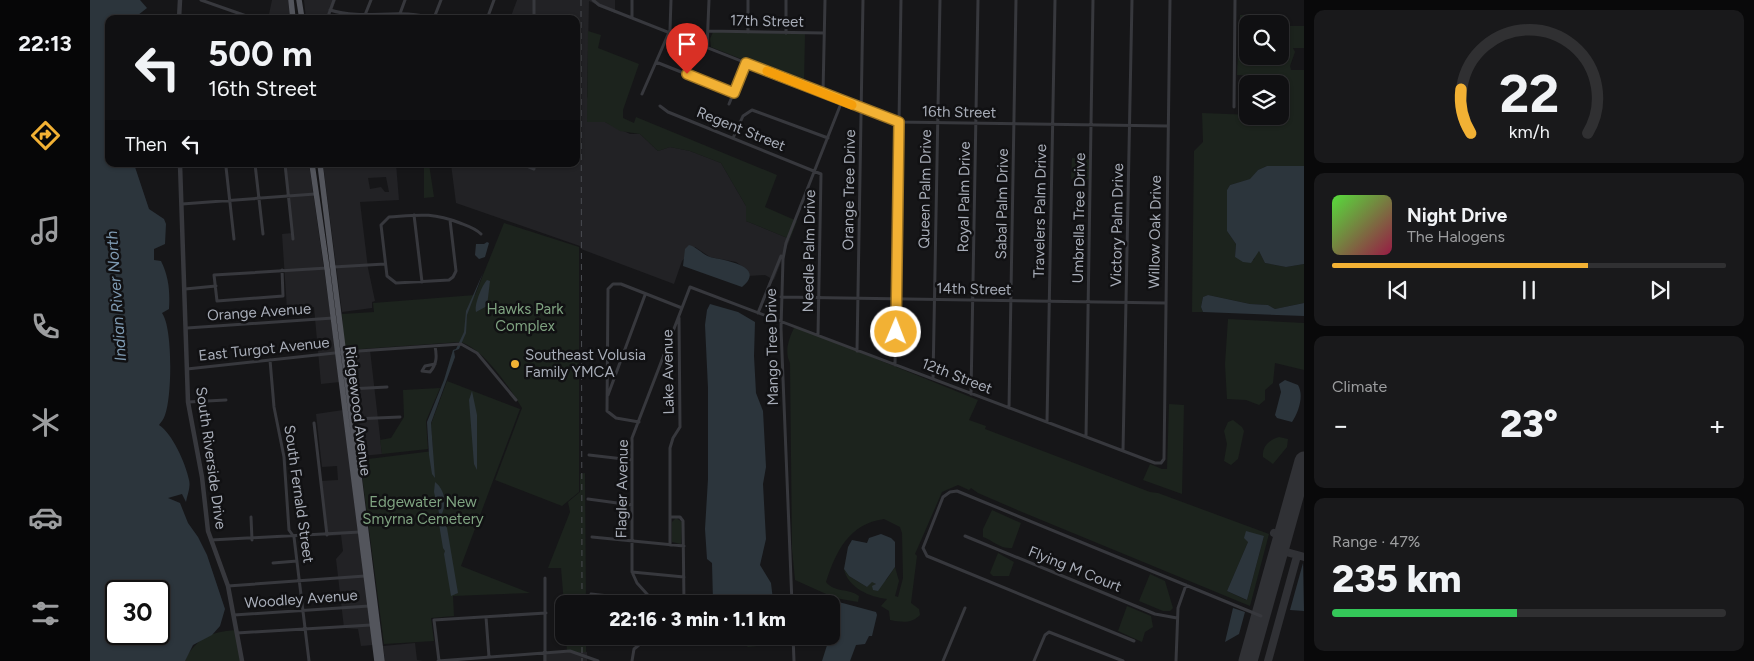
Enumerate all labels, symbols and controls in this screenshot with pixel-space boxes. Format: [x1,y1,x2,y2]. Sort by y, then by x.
street label: 17th Street [730,11,804,31]
map controls [1239,15,1289,125]
button: search [1239,15,1289,65]
pin [666,23,708,74]
text: 22:13 [18,30,72,57]
icon: arrive [673,30,701,58]
text: 500 m [208,33,313,75]
icon: left [125,35,190,100]
text: 22 [1499,63,1559,125]
text: 16th Street [208,75,317,102]
button: layers [1239,75,1289,125]
street label: 16th Street [922,102,997,122]
street label: Regent Street [694,103,788,155]
icon: directions [28,118,63,153]
text: km/h [1509,121,1549,142]
street label: Orange Tree Drive [839,129,859,251]
street label: Queen Palm Drive [915,129,935,249]
icon: left [177,130,205,158]
text: Then [125,133,167,156]
street label: Royal Palm Drive [954,141,974,253]
street label: Travelers Palm Drive [1030,144,1050,278]
street label: Sabal Palm Drive [992,148,1012,260]
street label: Umbrella Tree Drive [1069,152,1089,284]
street label: Victory Palm Drive [1107,163,1127,287]
street label: Willow Oak Drive [1145,175,1165,289]
street label: Needle Palm Drive [799,190,819,312]
text: Night Drive [1407,204,1507,227]
icon: music [28,213,63,248]
text: The Halogens [1407,227,1505,246]
water label: Indian River North [102,230,130,362]
icon: previous [1384,276,1412,304]
icon: pause [1515,276,1543,304]
icon: next [1646,276,1674,304]
street label: 14th Street [936,279,1012,299]
street label: Mango Tree Drive [762,288,782,406]
street label: Orange Avenue [206,299,312,325]
park label: Hawks Park Complex [486,300,564,335]
position arrow [869,305,921,357]
icon: phone [28,309,63,344]
street label: Lake Avenue [658,329,678,415]
street label: East Turgot Avenue [198,333,330,365]
street label: Ridgewood Avenue [341,345,375,477]
place label: Southeast Volusia Family YMCA [525,346,646,381]
street label: 12th Street [919,354,995,398]
marker: Southeast Volusia Family YMCA [509,358,521,370]
text: Climate [1332,377,1387,396]
street label: South Riverside Drive [192,386,230,530]
text: 23° [1500,401,1558,447]
icon: climate [28,405,63,440]
text: − [1332,408,1349,442]
text: + [1709,408,1726,442]
street label: South Fernald Street [280,424,318,564]
street label: Flagler Avenue [612,439,632,539]
park label: Edgewater New Smyrna Cemetery [362,493,484,528]
icon: car [28,500,63,535]
text: Range · 47% [1332,532,1420,551]
street label: Flying M Court [1026,542,1124,596]
text: 235 km [1332,556,1462,602]
speed limit sign: 30 [105,580,170,645]
street label: Woodley Avenue [244,586,358,612]
icon: filters [28,596,63,631]
text: 22:16 · 3 min · 1.1 km [609,608,786,631]

